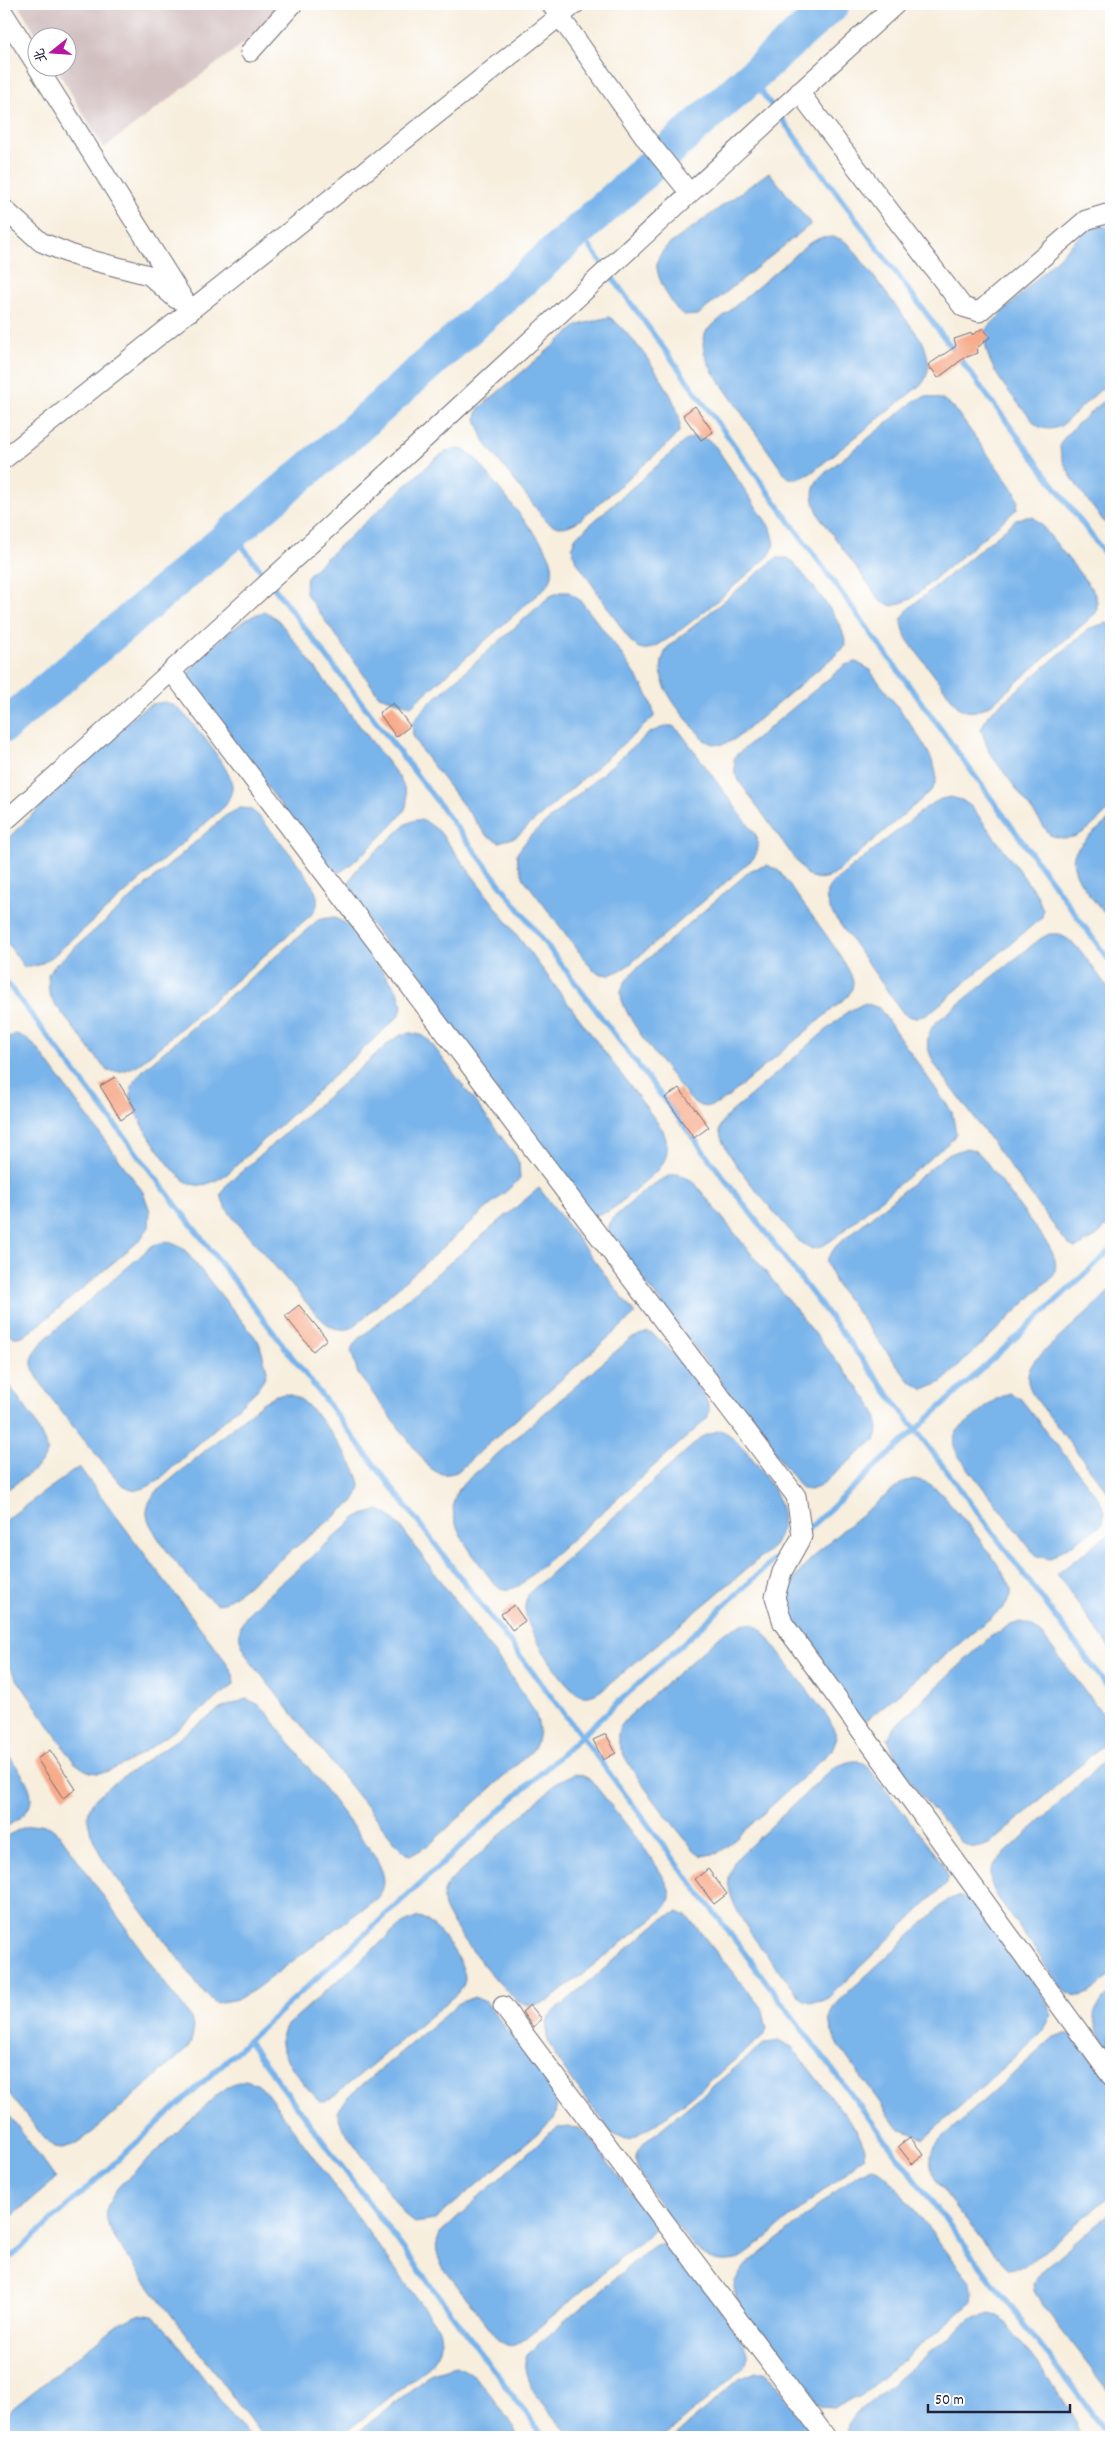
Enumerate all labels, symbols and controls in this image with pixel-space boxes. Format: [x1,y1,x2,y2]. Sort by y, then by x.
north arrow [28,28,78,78]
text: 北 [30,46,53,65]
scale bar [928,2381,1070,2413]
text: 50 m [935,2390,964,2412]

